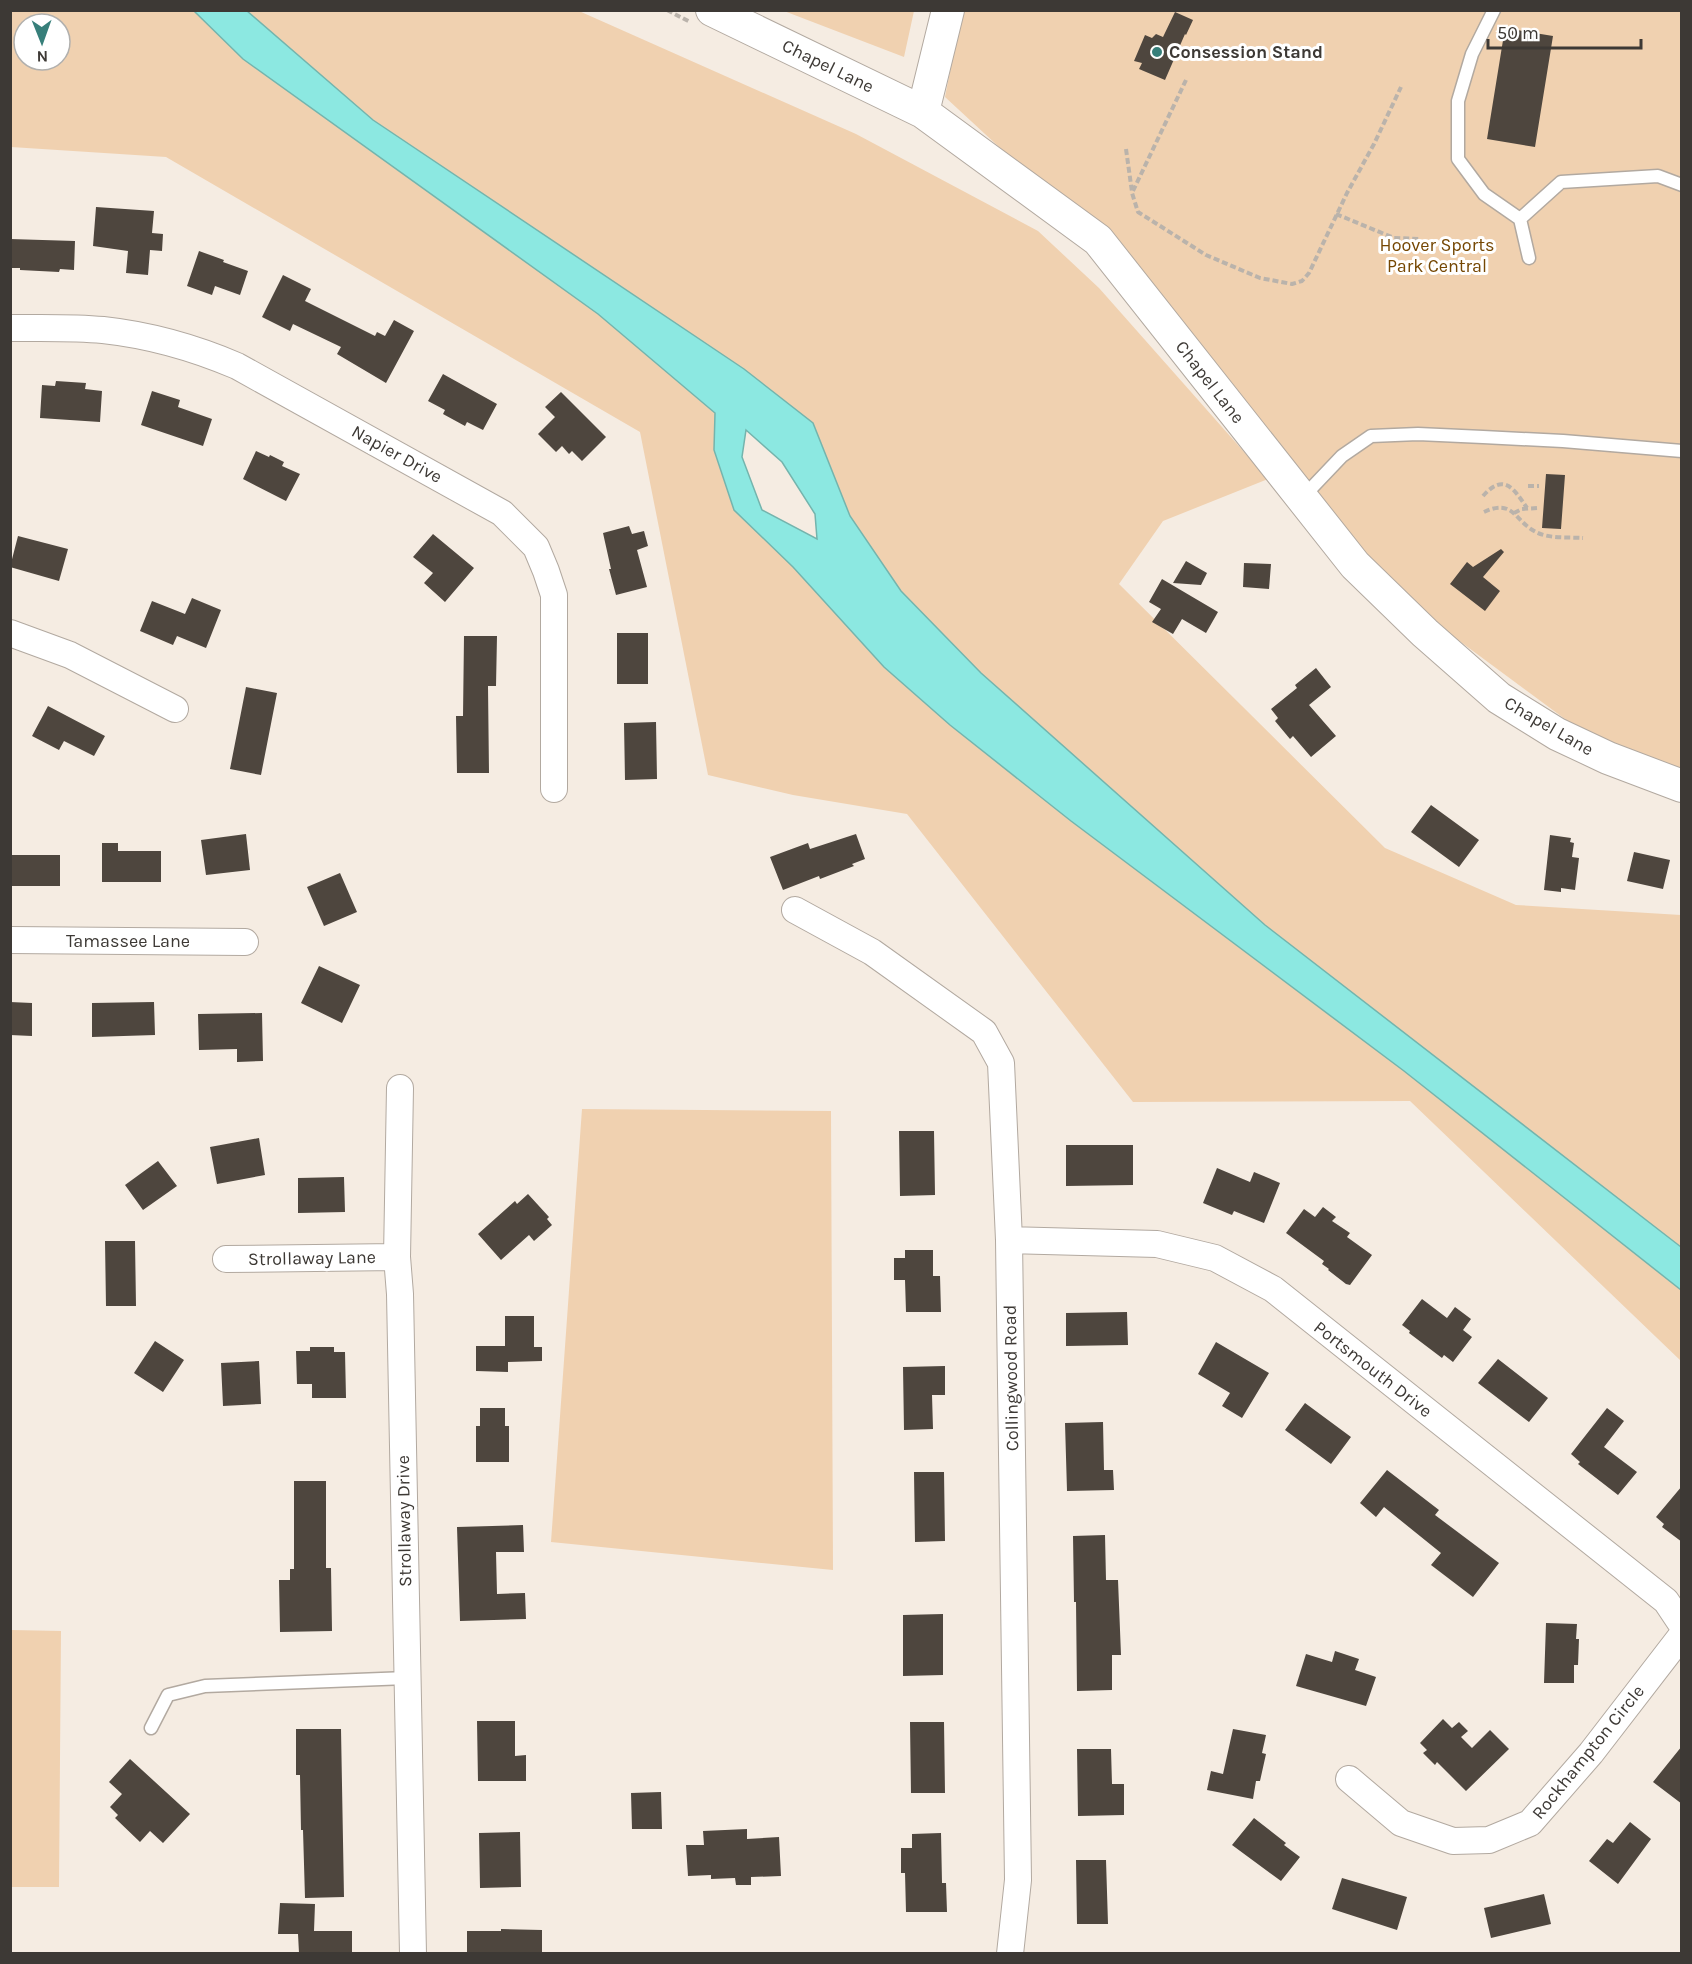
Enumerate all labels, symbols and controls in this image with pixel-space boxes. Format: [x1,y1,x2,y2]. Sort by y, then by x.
north arrow [12,12,72,72]
scale bar [1488,12,1641,50]
text: 50 m [1497,22,1539,44]
street label: Chapel Lane [779,34,877,98]
place label: Consession Stand [1169,41,1323,63]
marker: Consession Stand [1150,45,1164,59]
text: N [36,47,48,66]
park label: Hoover Sports Park Central [1380,234,1494,277]
street label: Chapel Lane [1171,336,1249,428]
street label: Napier Drive [348,420,446,488]
street label: Chapel Lane [1500,692,1598,760]
street label: Tamassee Lane [66,930,190,952]
street label: Strollaway Lane [248,1246,376,1270]
street label: Collingwood Road [999,1305,1023,1451]
street label: Portsmouth Drive [1309,1316,1437,1422]
street label: Strollaway Drive [392,1455,416,1587]
street label: Rockhampton Circle [1527,1680,1649,1824]

